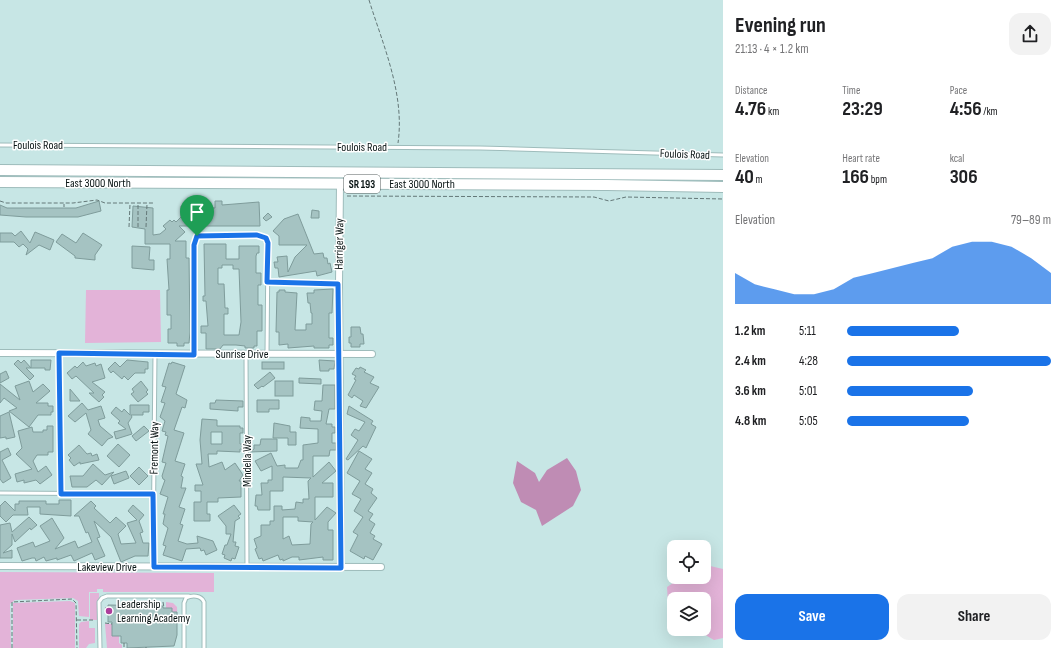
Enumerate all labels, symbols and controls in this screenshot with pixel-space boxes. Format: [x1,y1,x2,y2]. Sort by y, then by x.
text: Evening run [735,12,826,39]
button: share [1009,13,1051,55]
text: 21:13 · 4 × 1.2 km [735,41,809,57]
text: Distance [735,84,767,97]
text: Time [842,84,860,97]
text: Pace [950,84,967,97]
text: 4.76 [735,97,766,121]
text: 23:29 [842,97,883,121]
text: 4:56 [950,97,982,121]
text: km [766,105,779,118]
text: /km [982,105,998,118]
street label: Foulois Road [13,138,63,153]
street label: Foulois Road [337,140,387,155]
street label: Foulois Road [660,146,710,163]
text: Elevation [735,152,769,165]
text: Heart rate [842,152,880,165]
text: kcal [950,152,964,165]
text: 40 [735,165,754,189]
text: 166 [842,165,869,189]
text: 306 [950,165,978,189]
text: m [754,173,763,186]
text: bpm [869,173,887,186]
road number: SR 193 [344,175,380,193]
street label: East 3000 North [65,176,131,191]
street label: East 3000 North [389,177,455,192]
pin [180,195,214,236]
icon: arrive [186,201,208,223]
text: Elevation [735,212,775,228]
text: 79–89 m [1011,212,1051,228]
street label: Harriger Way [332,218,347,270]
text: 1.2 km [735,323,765,339]
text: 5:11 [799,323,816,339]
street label: Sunrise Drive [216,347,269,362]
text: 2.4 km [735,353,766,369]
text: 4:28 [799,353,818,369]
text: 3.6 km [735,383,766,399]
text: 5:01 [799,383,817,399]
text: 4.8 km [735,413,766,429]
text: 5:05 [799,413,818,429]
street label: Fremont Way [147,421,162,475]
street label: Mindella Way [240,435,255,487]
map controls [667,540,711,636]
button: locate [667,540,711,584]
street label: Lakeview Drive [77,560,137,575]
button: layers [667,592,711,636]
button: Save [735,594,889,640]
button: Share [897,594,1051,640]
place label: Leadership Learning Academy [117,597,190,626]
marker: Leadership Learning Academy [104,606,114,616]

